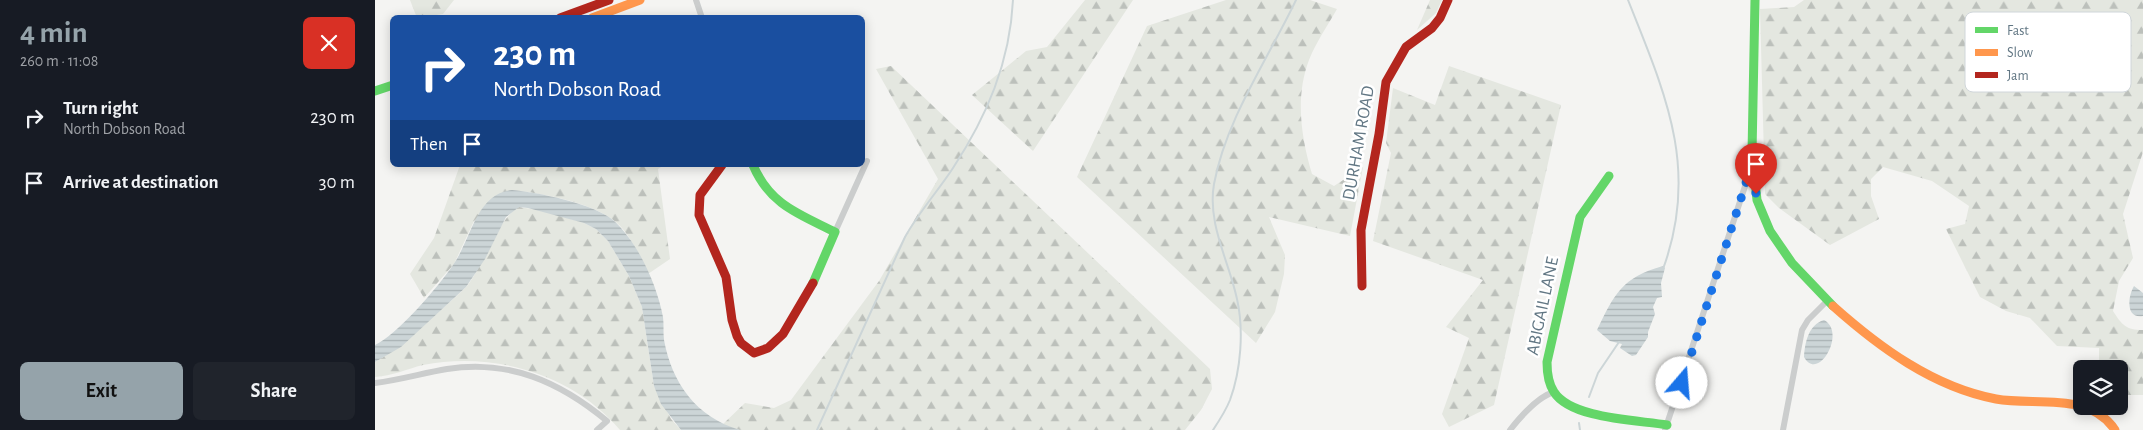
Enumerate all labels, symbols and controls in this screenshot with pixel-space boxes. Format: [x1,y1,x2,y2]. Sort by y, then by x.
legend [1965,12,2131,92]
button: close [303,17,355,69]
text: 4 min [20,18,88,48]
text: Fast [2007,24,2029,38]
icon: right [410,35,475,100]
text: 230 m [493,37,576,72]
text: Slow [2007,46,2034,60]
text: 260 m · 11:08 [20,53,98,69]
text: Jam [2007,69,2029,83]
text: North Dobson Road [493,78,661,100]
street label: DURHAM ROAD [1340,84,1378,202]
text: Turn right [63,99,138,118]
icon: right [20,104,48,132]
text: 230 m [310,108,355,127]
text: North Dobson Road [63,121,185,137]
icon: arrive [458,130,486,158]
text: Then [410,135,448,154]
pin [1735,143,1777,194]
icon: arrive [1742,150,1770,178]
icon: arrive [20,169,48,197]
text: Arrive at destination [63,173,219,192]
text: 30 m [319,173,355,192]
street label: ABIGAIL LANE [1524,255,1562,357]
position arrow [1655,356,1707,408]
map controls [2073,360,2128,415]
button: layers [2073,360,2128,415]
button: Exit [20,362,183,420]
button: Share [193,362,355,420]

